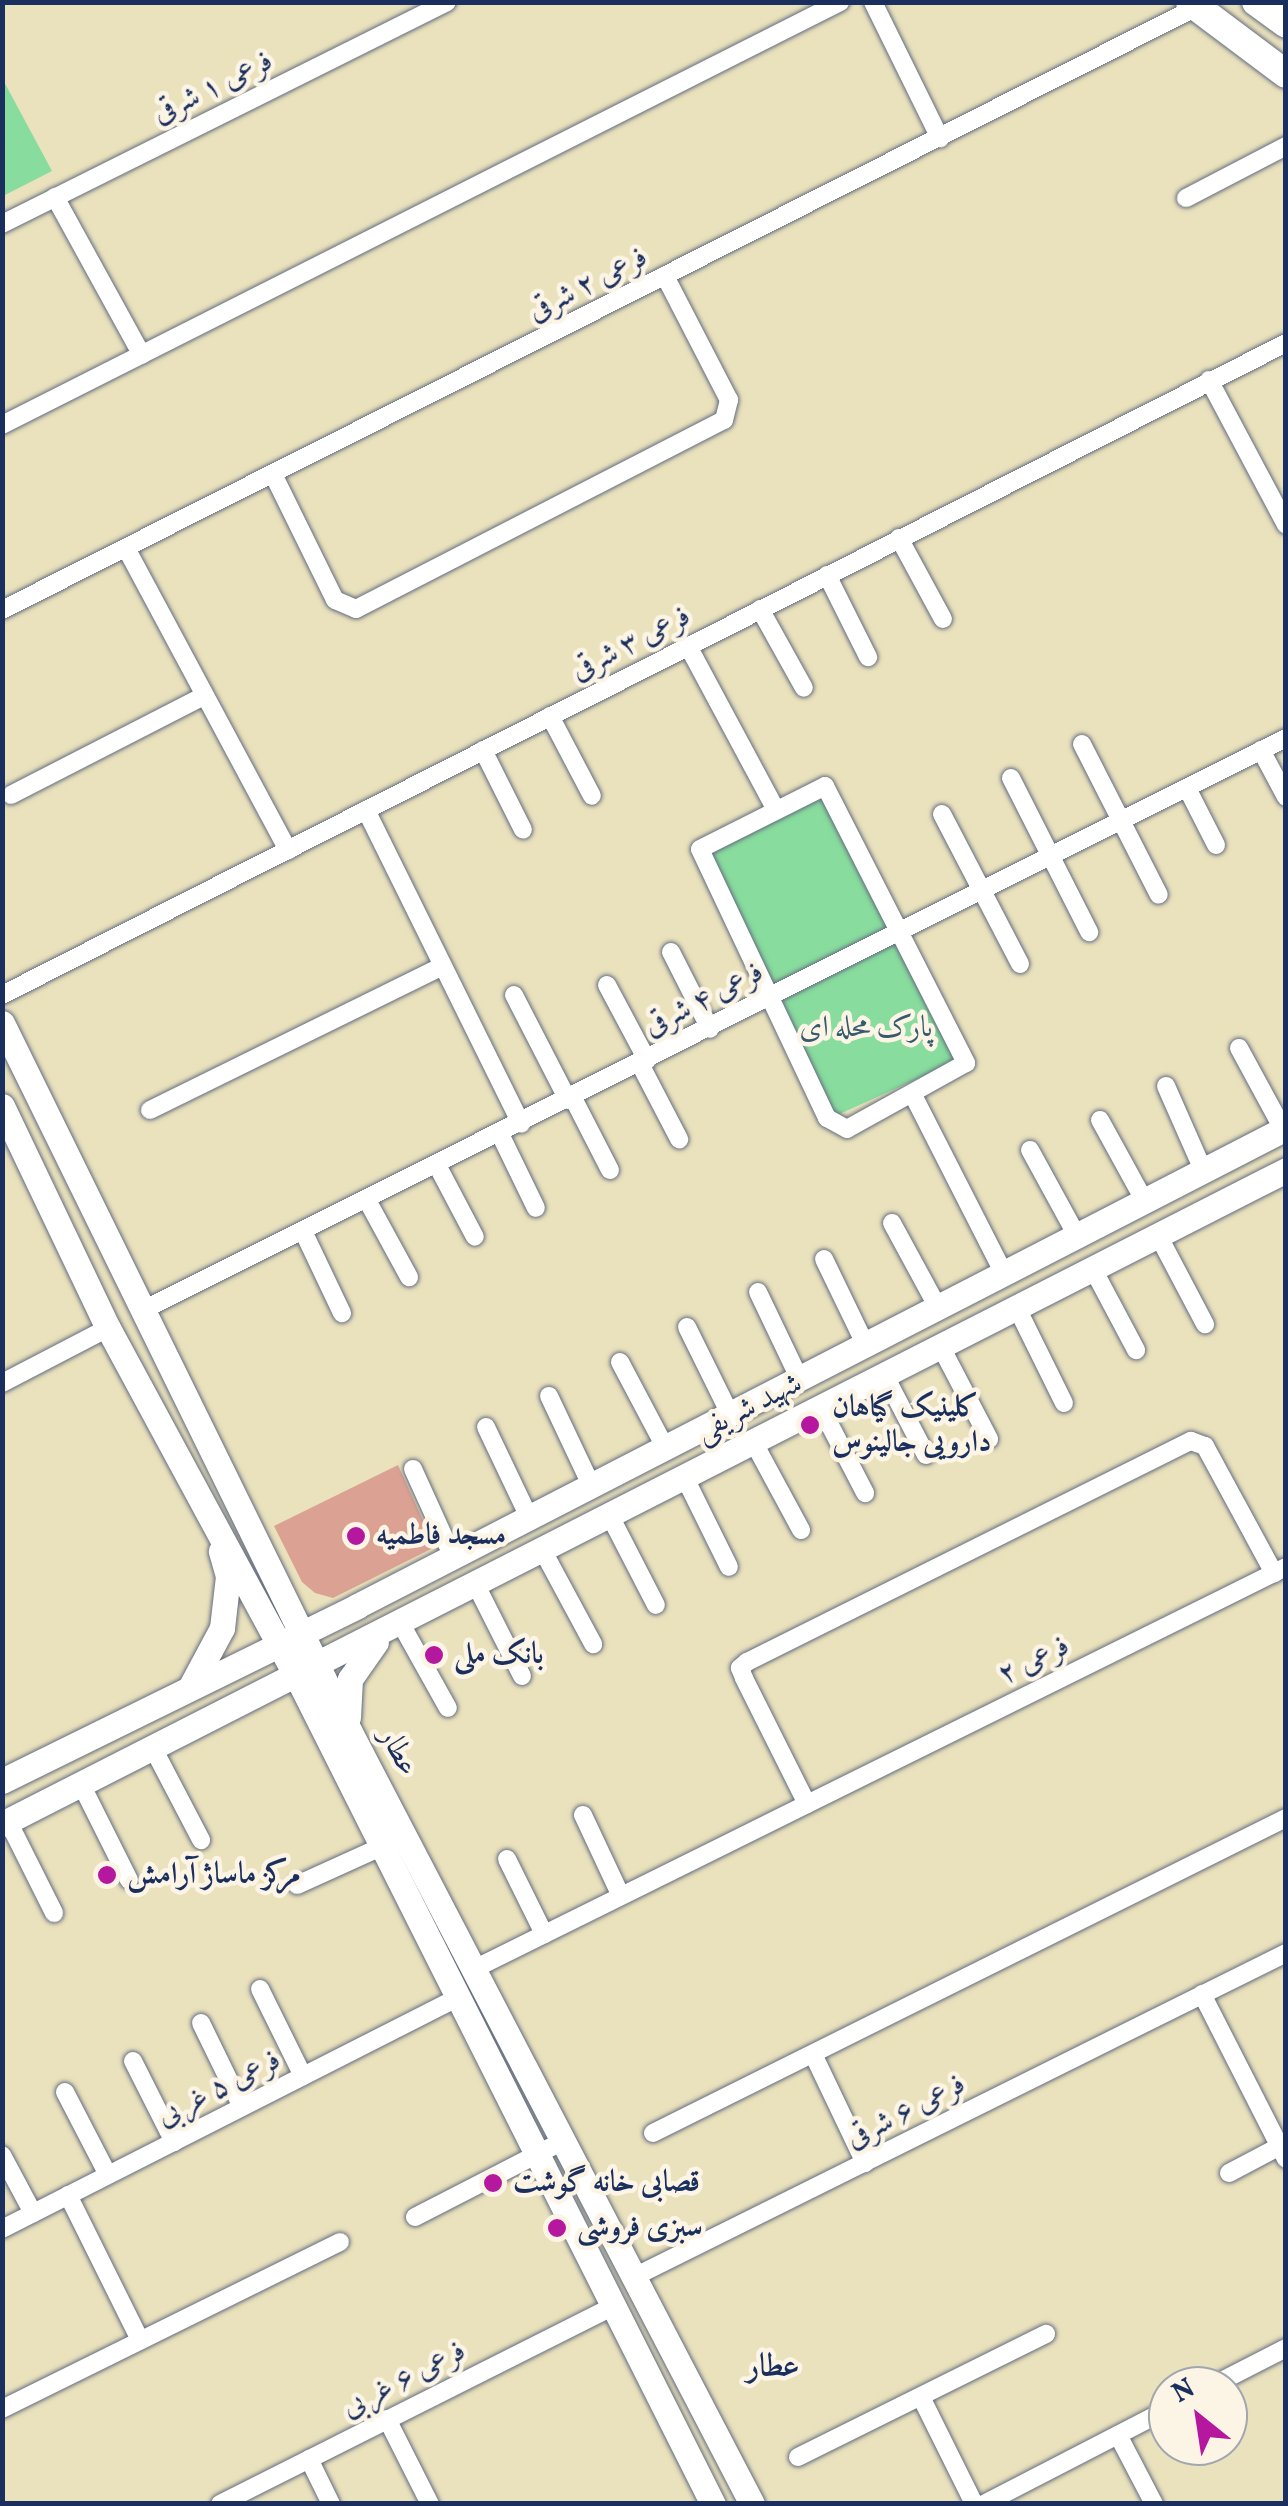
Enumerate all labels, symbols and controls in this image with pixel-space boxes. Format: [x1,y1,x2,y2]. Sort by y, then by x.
street label: فرعی ۱ شرقی [147,44,279,132]
street label: فرعی ۲ شرقی [522,240,654,330]
street label: فرعی ۳ شرقی [565,599,697,689]
street label: فرعی ۴ شرقی [638,955,770,1045]
park label: پارک محله ای [799,1010,933,1046]
street label: شهید شریفی [690,1366,808,1450]
place label: کلینیک گیاهان دارویی جالینوس [832,1390,992,1460]
marker: کلینیک گیاهان دارویی جالینوس [797,1412,823,1438]
place label: مسجد فاطمیه [376,1518,506,1554]
marker: مسجد فاطمیه [345,1525,367,1547]
street label: فرعی ۲ [992,1628,1076,1694]
place label: بانک ملی [454,1637,544,1673]
marker: بانک ملی [423,1644,445,1666]
street label: عطار [370,1722,426,1782]
place label: مرکز ماساژ آرامش [127,1857,301,1893]
marker: مرکز ماساژ آرامش [96,1864,118,1886]
street label: فرعی ۵ غربی [151,2043,287,2135]
street label: فرعی ۶ شرقی [840,2067,972,2157]
place label: قصابی خانه گوشت [513,2165,700,2201]
marker: قصابی خانه گوشت [482,2172,504,2194]
place label: سبزی فروشی [577,2210,703,2246]
marker: سبزی فروشی [546,2217,568,2239]
street label: فرعی ۶ غربی [336,2334,472,2426]
district label: عطار [747,2349,799,2387]
north arrow [1148,2366,1248,2466]
text: N [1165,2369,1202,2413]

